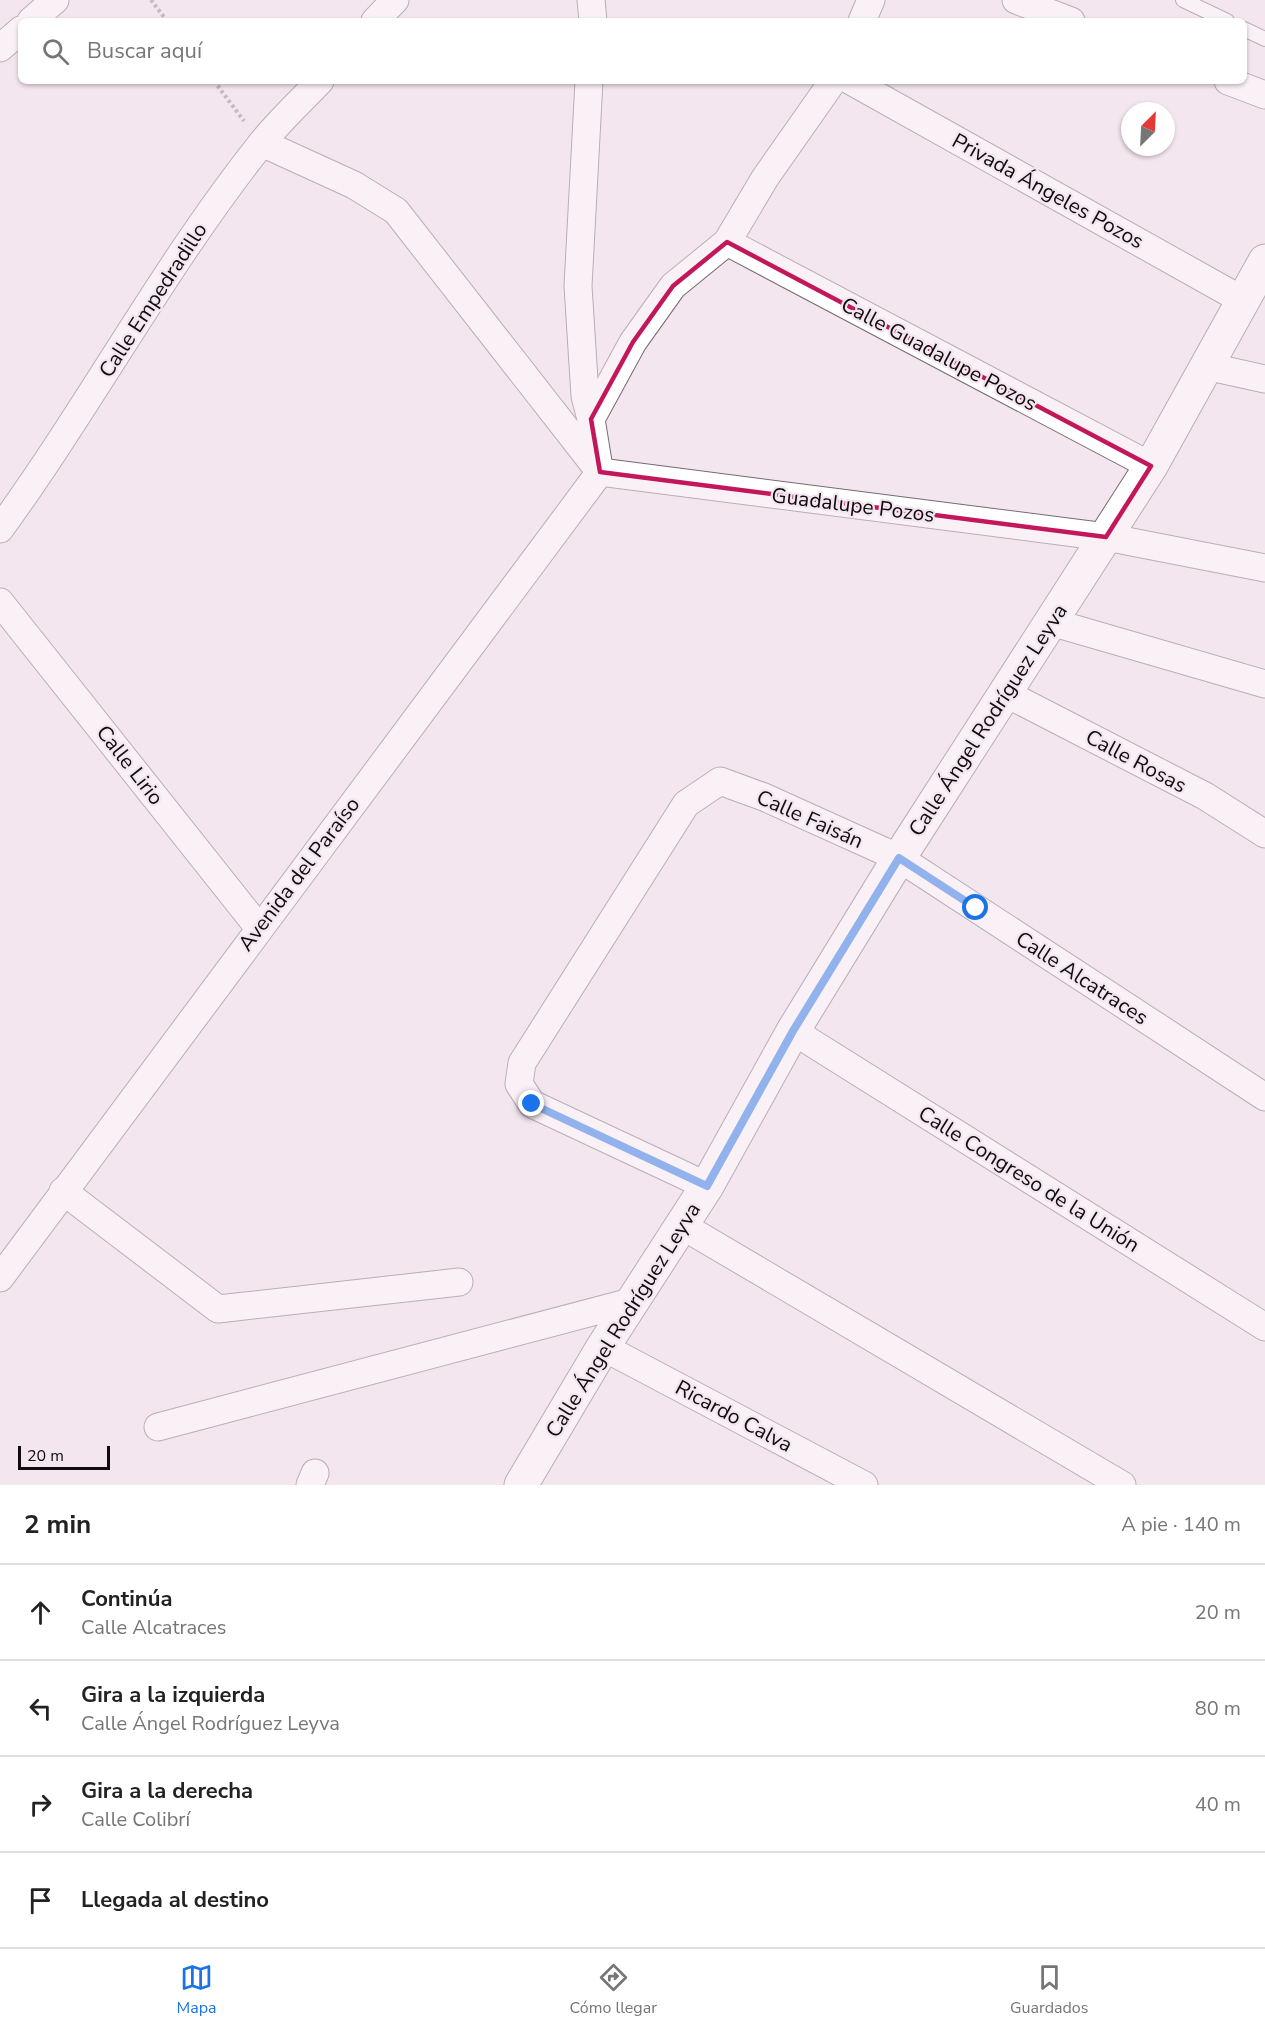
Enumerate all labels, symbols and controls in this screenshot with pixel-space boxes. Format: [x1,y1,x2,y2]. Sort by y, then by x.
search box [18,18,1247,84]
icon: search [39,35,72,68]
text: Buscar aquí [87,36,202,66]
north arrow [1121,102,1175,156]
street label: Privada Ángeles Pozos [947,127,1149,255]
street label: Calle Empedradillo [92,217,214,383]
street label: Calle Guadalupe Pozos [836,291,1042,417]
street label: Guadalupe Pozos [770,481,936,529]
street label: Calle Ángel Rodríguez Leyva [902,598,1074,842]
street label: Calle Lirio [90,719,170,811]
street label: Calle Rosas [1081,723,1191,799]
street label: Calle Faisán [752,783,868,855]
street label: Avenida del Paraíso [232,791,366,957]
route start [962,894,988,920]
street label: Calle Alcatraces [1010,925,1154,1031]
route end [518,1090,544,1116]
street label: Calle Congreso de la Unión [913,1099,1145,1259]
street label: Calle Ángel Rodríguez Leyva [539,1197,707,1443]
street label: Ricardo Calva [670,1373,798,1459]
scale bar [18,1443,110,1470]
text: 20 m [27,1445,64,1467]
text: 2 min [24,1507,91,1542]
text: A pie · 140 m [1121,1511,1241,1538]
text: Continúa [81,1584,172,1614]
icon: ahead [24,1596,57,1629]
text: 20 m [1195,1599,1241,1626]
text: Calle Alcatraces [81,1614,226,1641]
text: Gira a la izquierda [81,1680,265,1710]
icon: left [24,1692,57,1725]
text: 80 m [1195,1695,1241,1722]
text: Calle Ángel Rodríguez Leyva [81,1710,340,1737]
text: Gira a la derecha [81,1776,253,1806]
icon: right [24,1788,57,1821]
text: 40 m [1195,1791,1241,1818]
text: Calle Colibrí [81,1806,190,1833]
icon: arrive [24,1884,57,1917]
text: Llegada al destino [81,1885,269,1915]
tab: Mapa [177,1961,217,2019]
tab: Cómo llegar [570,1961,657,2019]
tab: Guardados [1010,1961,1088,2019]

